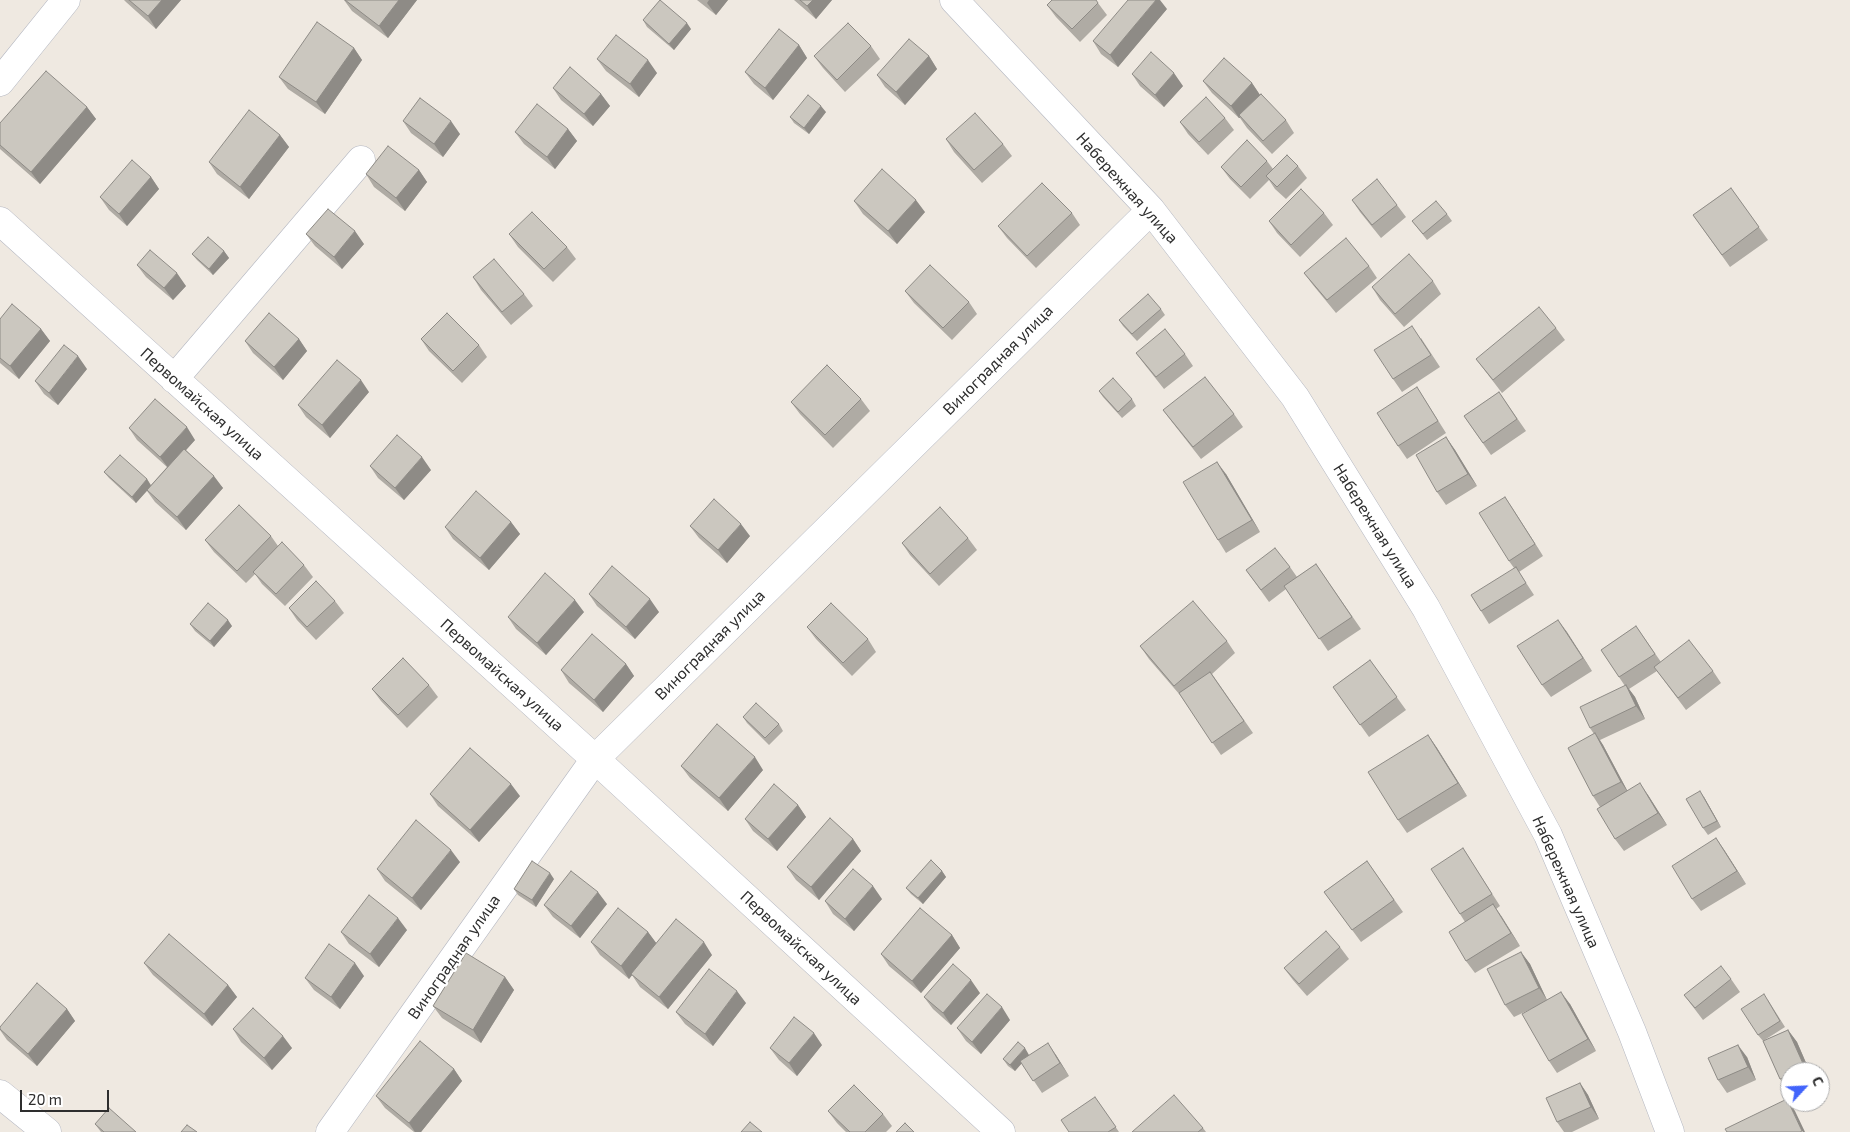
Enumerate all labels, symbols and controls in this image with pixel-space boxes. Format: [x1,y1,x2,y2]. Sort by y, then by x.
street label: Набережная улица [1072,128,1182,248]
street label: Виноградная улица [939,301,1057,419]
street label: Первомайская улица [136,344,268,464]
street label: Набережная улица [1329,460,1421,592]
street label: Виноградная улица [651,586,769,704]
street label: Первомайская улица [436,615,568,735]
street label: Набережная улица [1528,813,1604,951]
street label: Первомайская улица [736,887,866,1009]
street label: Виноградная улица [404,891,504,1023]
north arrow [1780,1062,1830,1112]
text: С [1809,1074,1828,1088]
scale bar [22,1080,111,1112]
text: 20 m [28,1090,62,1108]

